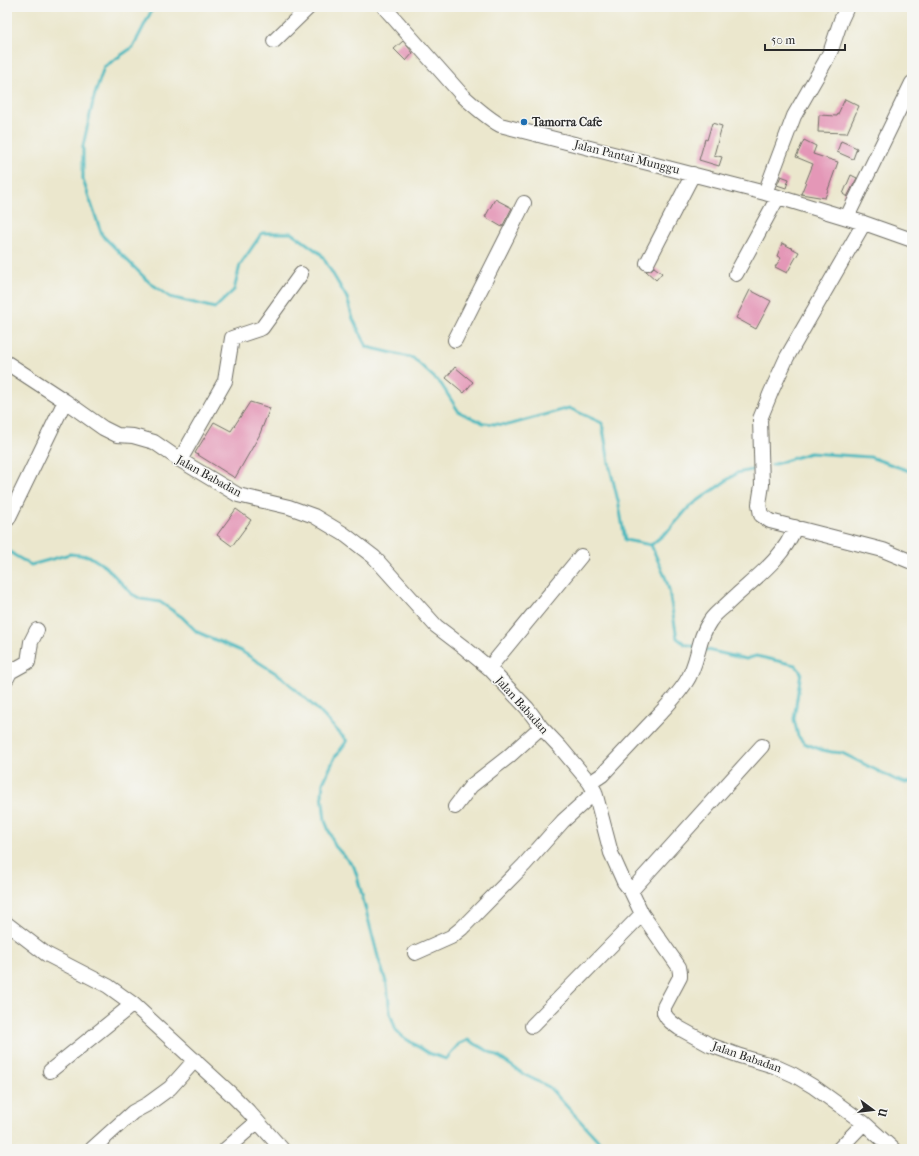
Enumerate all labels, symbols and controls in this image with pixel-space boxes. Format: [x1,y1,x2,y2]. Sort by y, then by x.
scale bar [765,26,845,52]
text: 50 m [771,33,795,47]
place label: Tamorra Cafe [531,115,602,129]
marker: Tamorra Cafe [519,117,529,127]
street label: Jalan Pantai Munggu [572,137,681,177]
street label: Jalan Babadan [173,452,244,500]
street label: Jalan Babadan [492,673,551,737]
street label: Jalan Babadan [710,1038,784,1075]
north arrow [853,1090,893,1130]
text: U [875,1106,890,1119]

